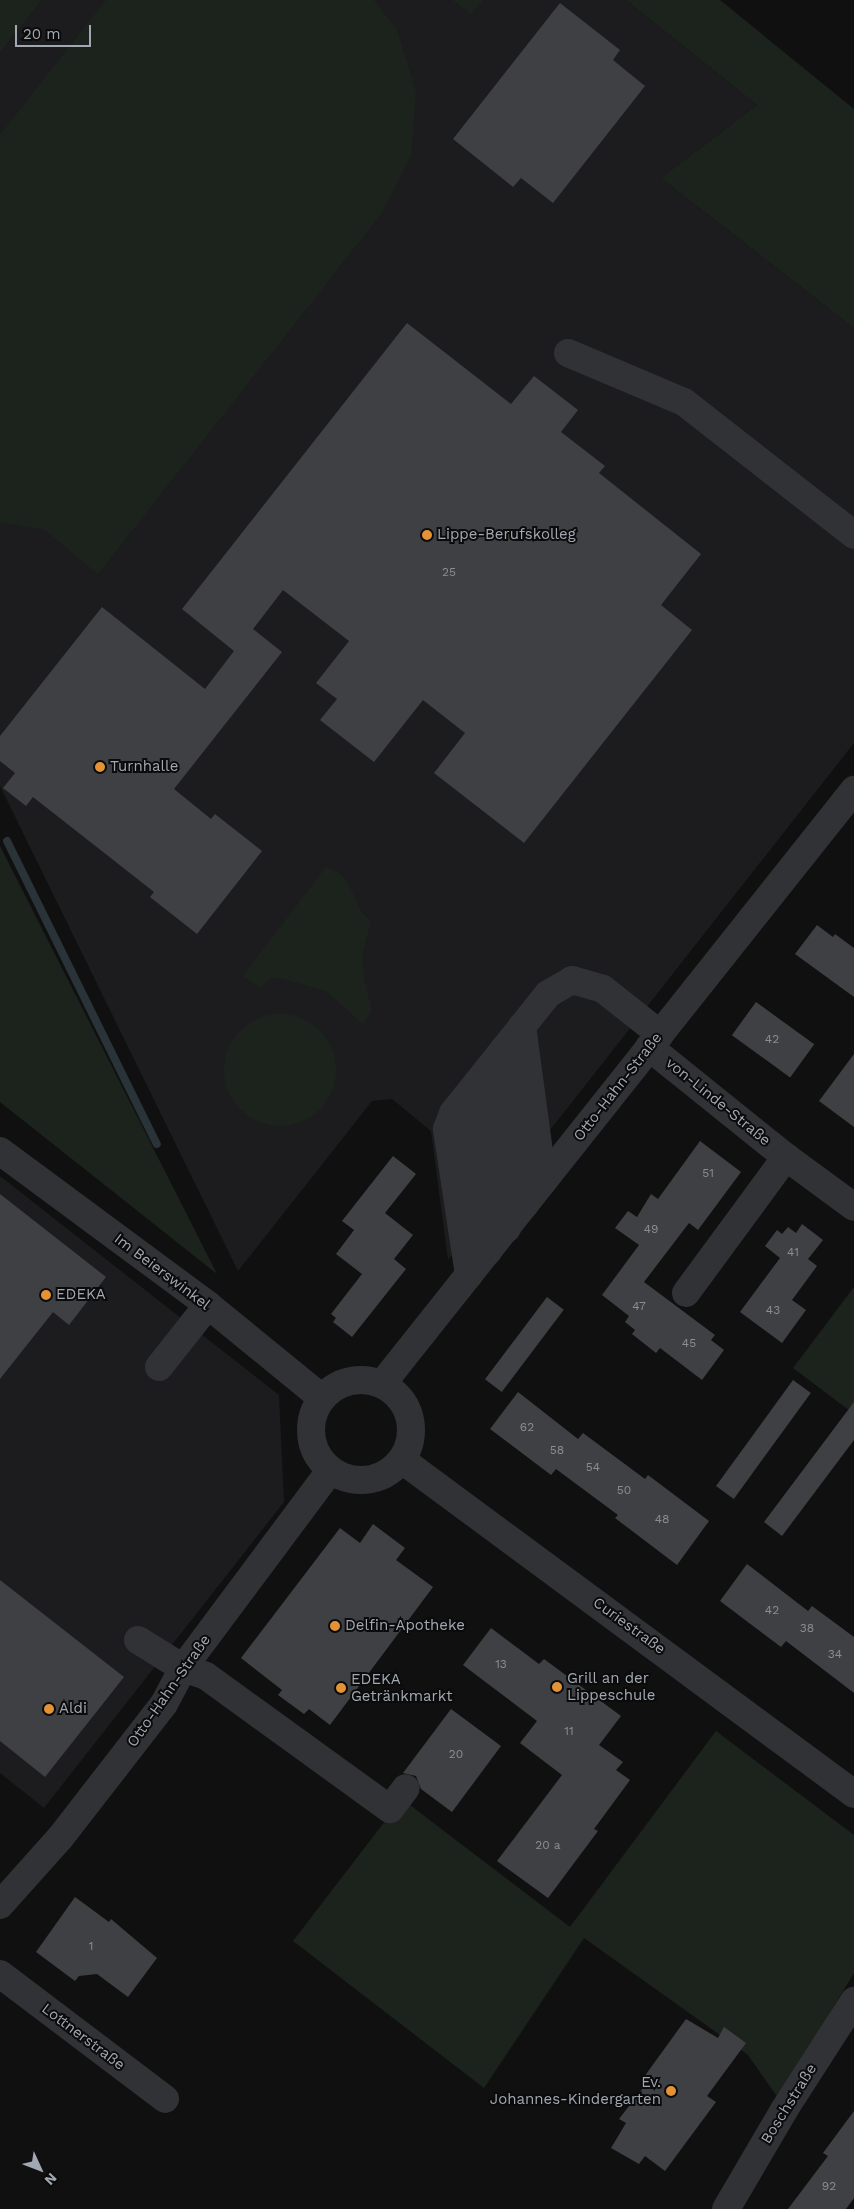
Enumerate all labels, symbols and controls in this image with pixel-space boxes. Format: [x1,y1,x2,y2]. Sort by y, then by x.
scale bar [18,15,94,47]
text: 20 m [23,25,61,43]
place label: Lippe-Berufskolleg [437,526,576,544]
marker: Lippe-Berufskolleg [421,529,433,541]
house number: 25 [442,566,456,580]
place label: Turnhalle [110,758,178,776]
marker: Turnhalle [94,761,106,773]
street label: Otto-Hahn-Straße [570,1029,666,1145]
house number: 42 [765,1033,779,1047]
street label: von-Linde-Straße [662,1054,774,1150]
house number: 51 [702,1167,714,1181]
house number: 49 [644,1223,658,1237]
street label: Im Beierswinkel [110,1230,214,1314]
house number: 41 [787,1246,799,1260]
place label: EDEKA [56,1286,106,1304]
marker: EDEKA [40,1289,52,1301]
house number: 47 [632,1300,646,1314]
house number: 43 [766,1304,780,1318]
house number: 45 [682,1337,696,1351]
house number: 62 [520,1421,534,1435]
house number: 58 [550,1444,564,1458]
house number: 54 [586,1461,600,1475]
house number: 50 [617,1484,631,1498]
house number: 48 [655,1513,669,1527]
street label: Curiestraße [589,1594,669,1658]
house number: 42 [765,1604,779,1618]
place label: Delfin-Apotheke [345,1617,465,1635]
marker: Delfin-Apotheke [329,1620,341,1632]
house number: 38 [800,1622,814,1636]
street label: Otto-Hahn-Straße [123,1631,215,1751]
house number: 34 [828,1648,842,1662]
house number: 13 [495,1658,507,1672]
place label: Grill an der Lippeschule [567,1669,656,1704]
place label: EDEKA Getränkmarkt [351,1670,452,1705]
marker: Grill an der Lippeschule [551,1681,563,1693]
marker: EDEKA Getränkmarkt [335,1682,347,1694]
place label: Aldi [59,1700,87,1718]
marker: Aldi [43,1703,55,1715]
house number: 11 [564,1725,574,1739]
house number: 20 [449,1748,463,1762]
house number: 20 a [535,1839,561,1853]
house number: 1 [89,1940,93,1954]
street label: Lottnerstraße [38,2000,128,2074]
street label: Boschstraße [757,2061,821,2147]
place label: Ev. Johannes-Kindergarten [490,2073,661,2108]
marker: Ev. Johannes-Kindergarten [665,2085,677,2097]
north arrow [15,2144,65,2194]
text: N [42,2170,60,2188]
house number: 92 [822,2180,836,2194]

